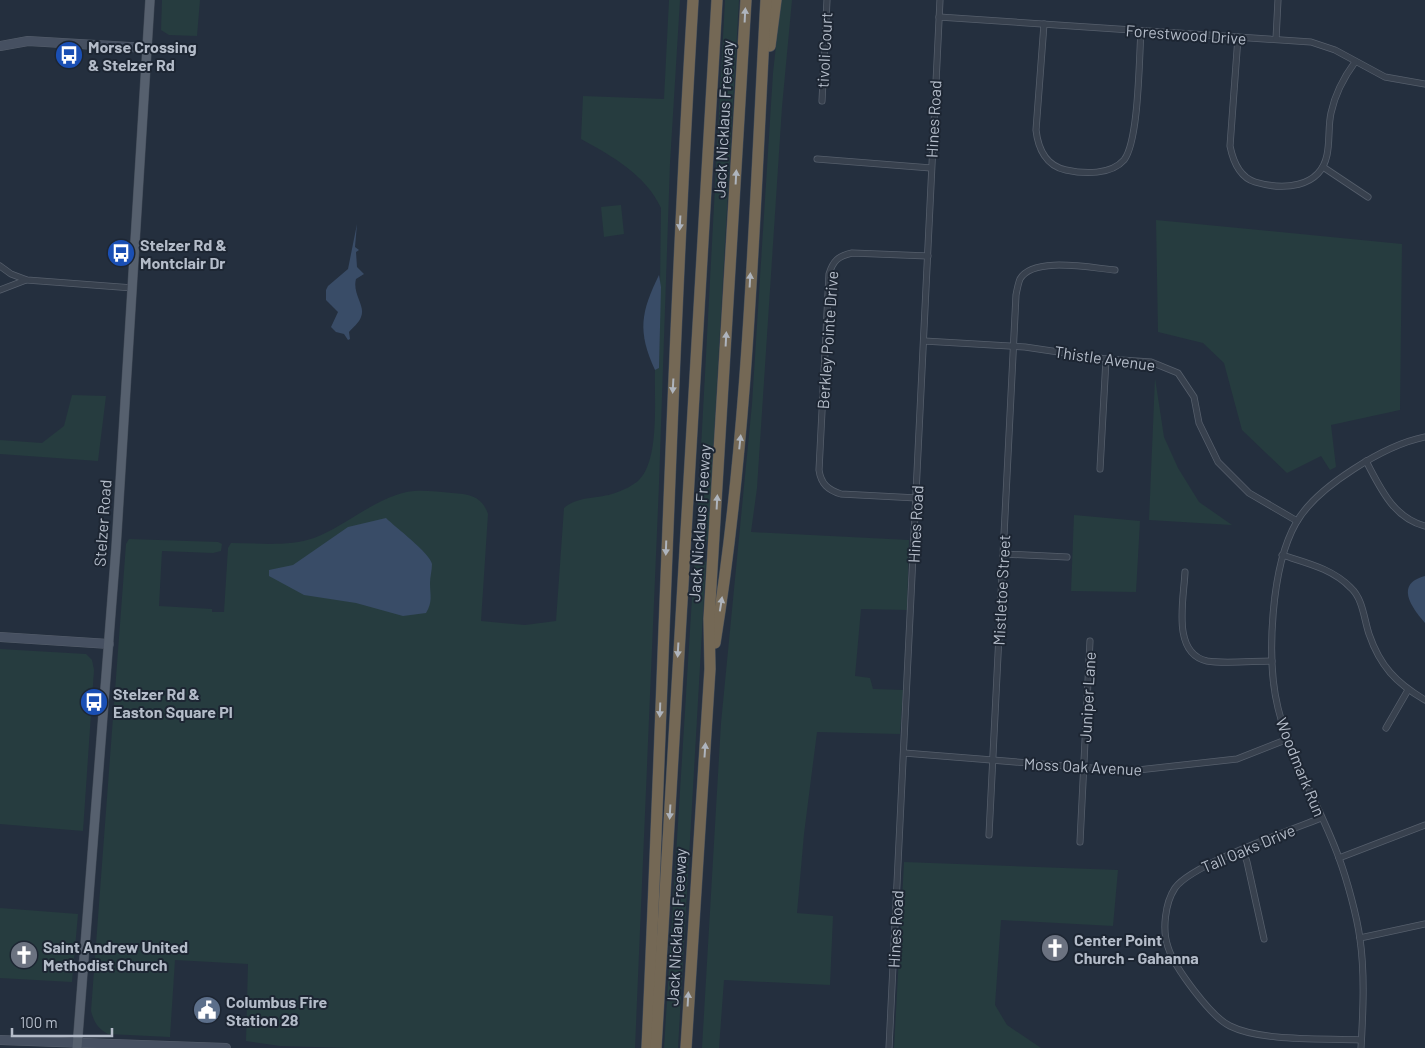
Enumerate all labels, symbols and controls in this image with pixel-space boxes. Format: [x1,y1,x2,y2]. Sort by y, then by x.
one-way arrow [742,7,750,23]
street label: tivoli Court [813,12,835,88]
street label: Forestwood Drive [1125,20,1247,48]
place label: Morse Crossing & Stelzer Rd [88,37,197,74]
street label: Jack Nicklaus Freeway [709,39,737,198]
bus stop icon: Morse Crossing & Stelzer Rd [54,40,84,70]
street label: Hines Road [921,80,945,158]
one-way arrow [732,169,740,185]
one-way arrow [676,216,684,232]
place label: Stelzer Rd & Montclair Dr [140,235,227,272]
bus stop icon: Stelzer Rd & Montclair Dr [106,238,136,268]
street label: Berkley Pointe Drive [813,270,841,410]
one-way arrow [746,272,754,288]
one-way arrow [723,331,731,347]
street label: Thistle Avenue [1053,342,1157,374]
one-way arrow [669,378,677,394]
one-way arrow [736,434,744,450]
street label: Jack Nicklaus Freeway [684,443,714,602]
street label: Stelzer Road [89,479,115,567]
street label: Hines Road [903,485,927,563]
one-way arrow [713,493,721,509]
street label: Mistletoe Street [989,534,1013,646]
one-way arrow [662,540,670,556]
one-way arrow [717,595,725,611]
one-way arrow [674,642,682,658]
street label: Juniper Lane [1075,651,1099,743]
place label: Stelzer Rd & Easton Square Pl [113,684,233,721]
bus stop icon: Stelzer Rd & Easton Square Pl [79,687,109,717]
one-way arrow [656,703,664,719]
street label: Woodmark Run [1273,715,1329,819]
one-way arrow [701,742,709,758]
street label: Moss Oak Avenue [1023,753,1143,779]
one-way arrow [665,804,673,820]
street label: Tall Oaks Drive [1198,820,1298,876]
street label: Jack Nicklaus Freeway [662,847,690,1006]
street label: Hines Road [883,890,907,968]
place label: Center Point Church - Gahanna [1074,930,1199,967]
church icon: Center Point Church - Gahanna [1040,933,1070,963]
place label: Saint Andrew United Methodist Church [43,937,188,974]
church icon: Saint Andrew United Methodist Church [9,940,39,970]
one-way arrow [685,991,693,1007]
place label: Columbus Fire Station 28 [226,992,328,1029]
public building icon: Columbus Fire Station 28 [192,995,222,1025]
scale bar [12,1006,112,1038]
text: 100 m [20,1013,58,1031]

